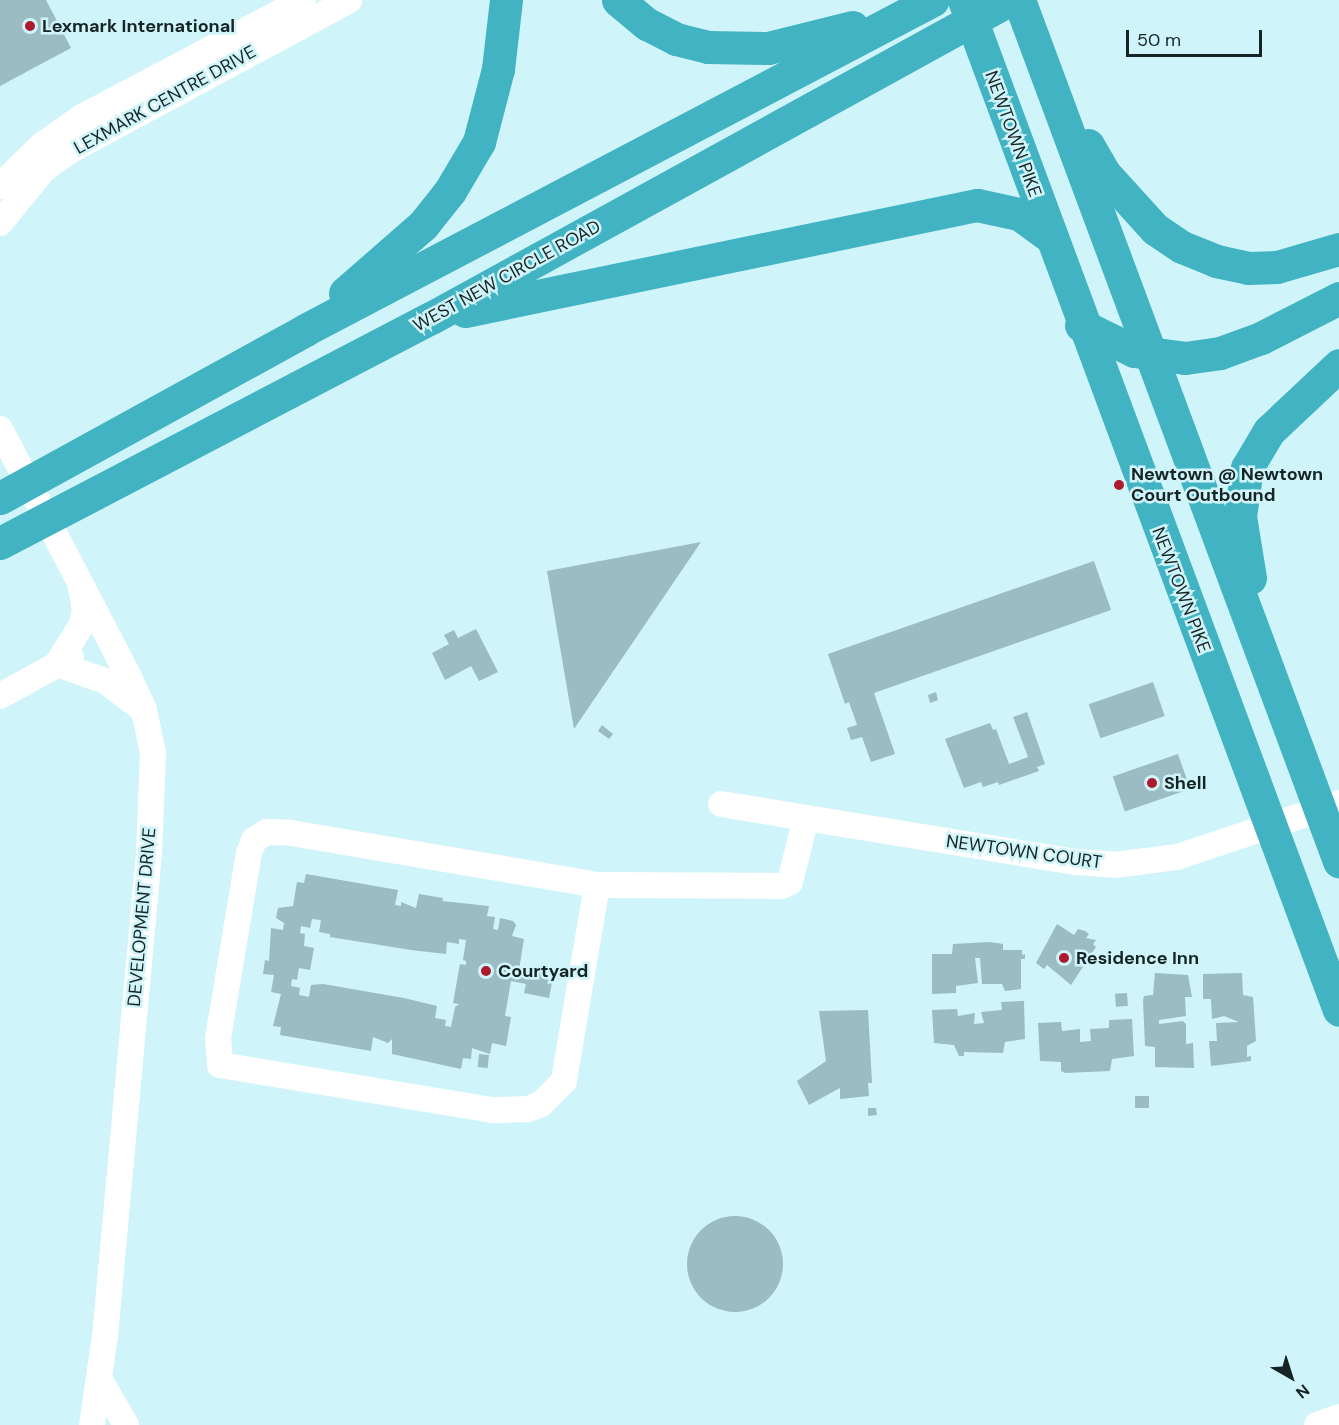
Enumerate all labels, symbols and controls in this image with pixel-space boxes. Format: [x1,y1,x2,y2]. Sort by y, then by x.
place label: Lexmark International [42,15,235,37]
scale bar [1129,18,1266,56]
marker: Lexmark International [23,19,37,33]
text: 50 m [1137,28,1181,52]
street label: LEXMARK CENTRE DRIVE [70,41,260,159]
street label: NEWTOWN PIKE [980,68,1046,200]
street label: WEST NEW CIRCLE ROAD [410,215,604,337]
place label: Newtown @ Newtown Court Outbound [1131,464,1323,506]
marker: Newtown @ Newtown Court Outbound [1112,478,1126,492]
street label: NEWTOWN PIKE [1147,524,1215,656]
place label: Shell [1164,772,1206,794]
marker: Shell [1145,776,1159,790]
street label: DEVELOPMENT DRIVE [123,827,161,1007]
street label: NEWTOWN COURT [945,830,1103,874]
place label: Residence Inn [1076,947,1199,969]
marker: Residence Inn [1057,951,1071,965]
place label: Courtyard [498,960,588,982]
marker: Courtyard [479,964,493,978]
north arrow [1261,1347,1321,1407]
text: N [1292,1380,1314,1403]

